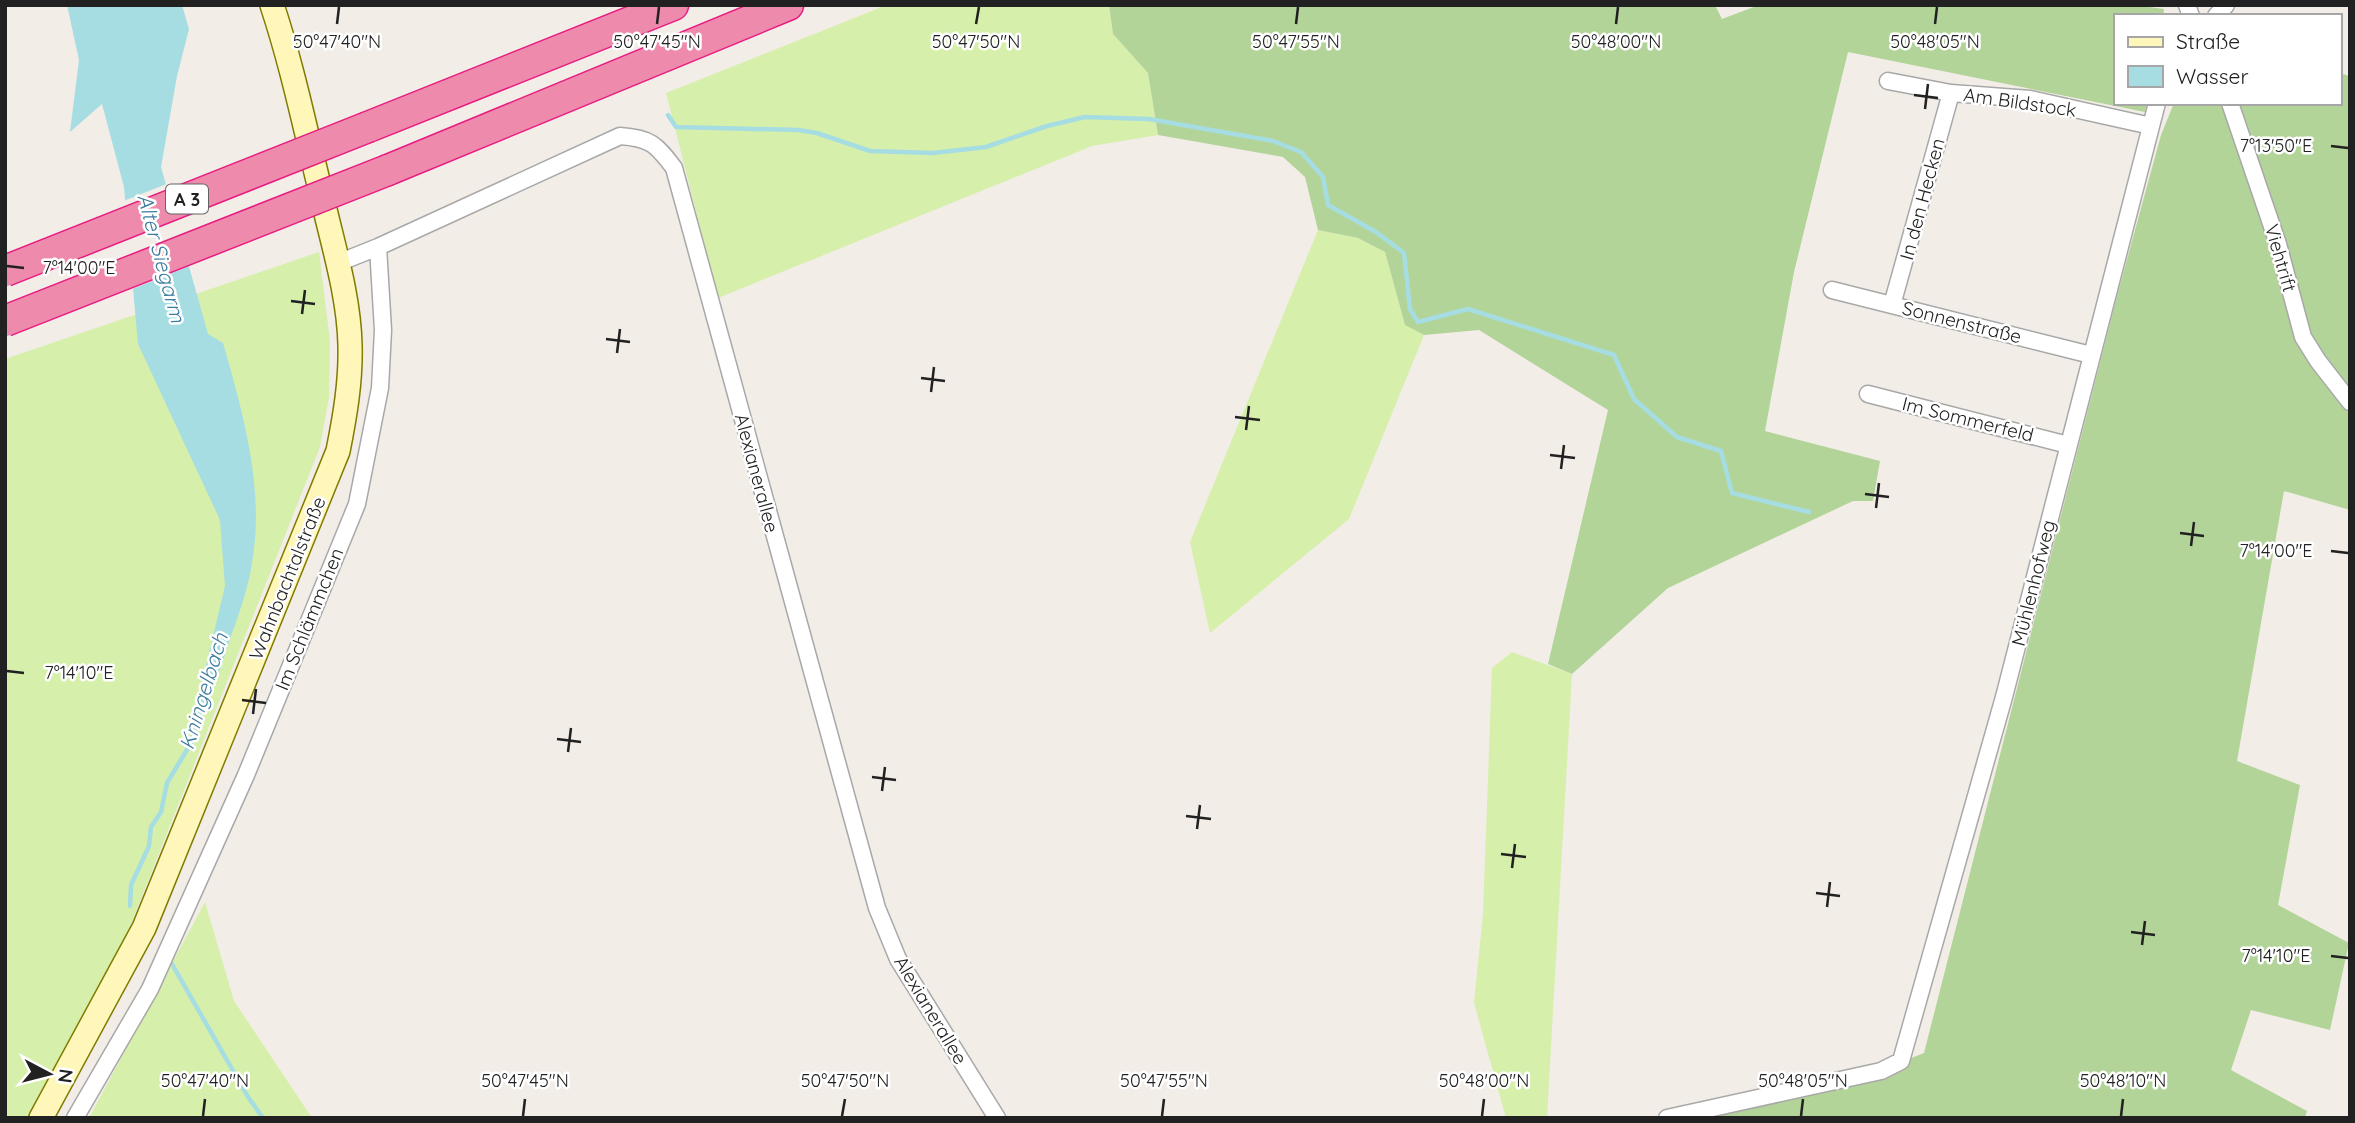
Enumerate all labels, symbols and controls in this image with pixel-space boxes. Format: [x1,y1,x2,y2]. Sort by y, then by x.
legend [2114,14,2341,105]
text: Straße [2176,28,2240,54]
text: 50°47'40"N [293,30,381,53]
text: 50°47'45"N [613,30,701,53]
text: 50°47'50"N [932,30,1020,53]
text: 50°47'55"N [1252,30,1340,53]
text: 50°48'00"N [1571,30,1661,53]
text: 50°48'05"N [1890,30,1980,53]
text: Wasser [2176,63,2248,89]
street label: Am Bildstock [1962,82,2078,122]
text: 7°13'50"E [2240,134,2312,157]
street label: In den Hecken [1894,135,1950,263]
road number: A 3 [166,184,208,214]
water label: Alter Siegarm [132,191,192,326]
street label: Viehtrift [2260,221,2302,295]
text: 7°14'00"E [42,256,116,279]
street label: Sonnenstraße [1900,296,2024,348]
street label: Im Sommerfeld [1900,391,2036,447]
street label: Alexianerallee [730,411,784,535]
street label: Wahnbachtalstraße [243,493,331,663]
street label: Mühlenhofweg [2006,517,2060,649]
text: 7°14'00"E [2239,539,2313,562]
street label: Im Schlämmchen [270,544,348,694]
water label: Kningelbach [173,629,233,752]
text: 7°14'10"E [44,661,114,684]
text: 7°14'10"E [2241,944,2311,967]
street label: Alexianerallee [889,951,973,1069]
north arrow [14,1039,84,1109]
text: N [53,1068,79,1084]
text: 50°47'40"N [161,1069,249,1092]
text: 50°47'45"N [481,1069,569,1092]
text: 50°47'50"N [801,1069,889,1092]
text: 50°47'55"N [1120,1069,1208,1092]
text: 50°48'00"N [1439,1069,1529,1092]
text: 50°48'05"N [1758,1069,1848,1092]
text: 50°48'10"N [2080,1069,2166,1092]

